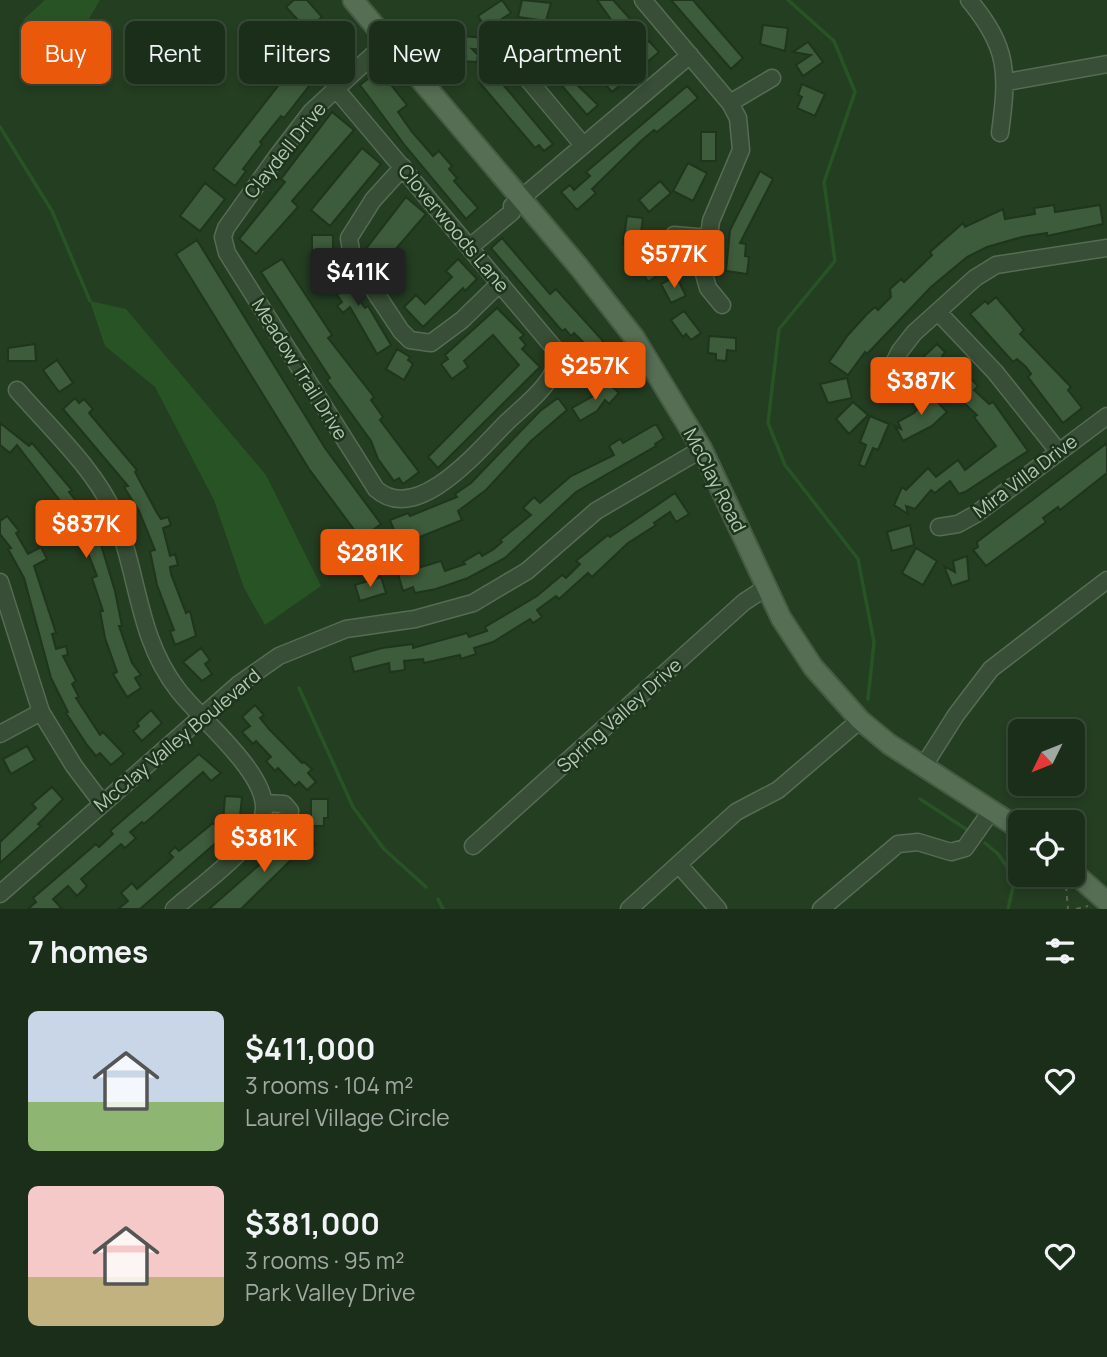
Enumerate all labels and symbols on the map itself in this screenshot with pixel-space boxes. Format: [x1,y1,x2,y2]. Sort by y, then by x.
street label: Claydell Drive [238,96,332,204]
street label: Cloverwoods Lane [392,158,516,298]
pin: $577K [625,230,723,290]
pin: $411K [309,248,407,308]
street label: Meadow Trail Drive [246,293,354,445]
pin: $257K [546,342,644,402]
pin: $387K [872,358,970,417]
street label: McClay Road [678,424,752,536]
street label: Mira Villa Drive [967,428,1083,524]
pin: $837K [37,500,135,560]
pin: $281K [321,530,419,589]
street label: Spring Valley Drive [551,652,687,778]
street label: McClay Valley Boulevard [88,663,266,817]
north arrow [1008,719,1085,796]
pin: $381K [215,814,313,874]

